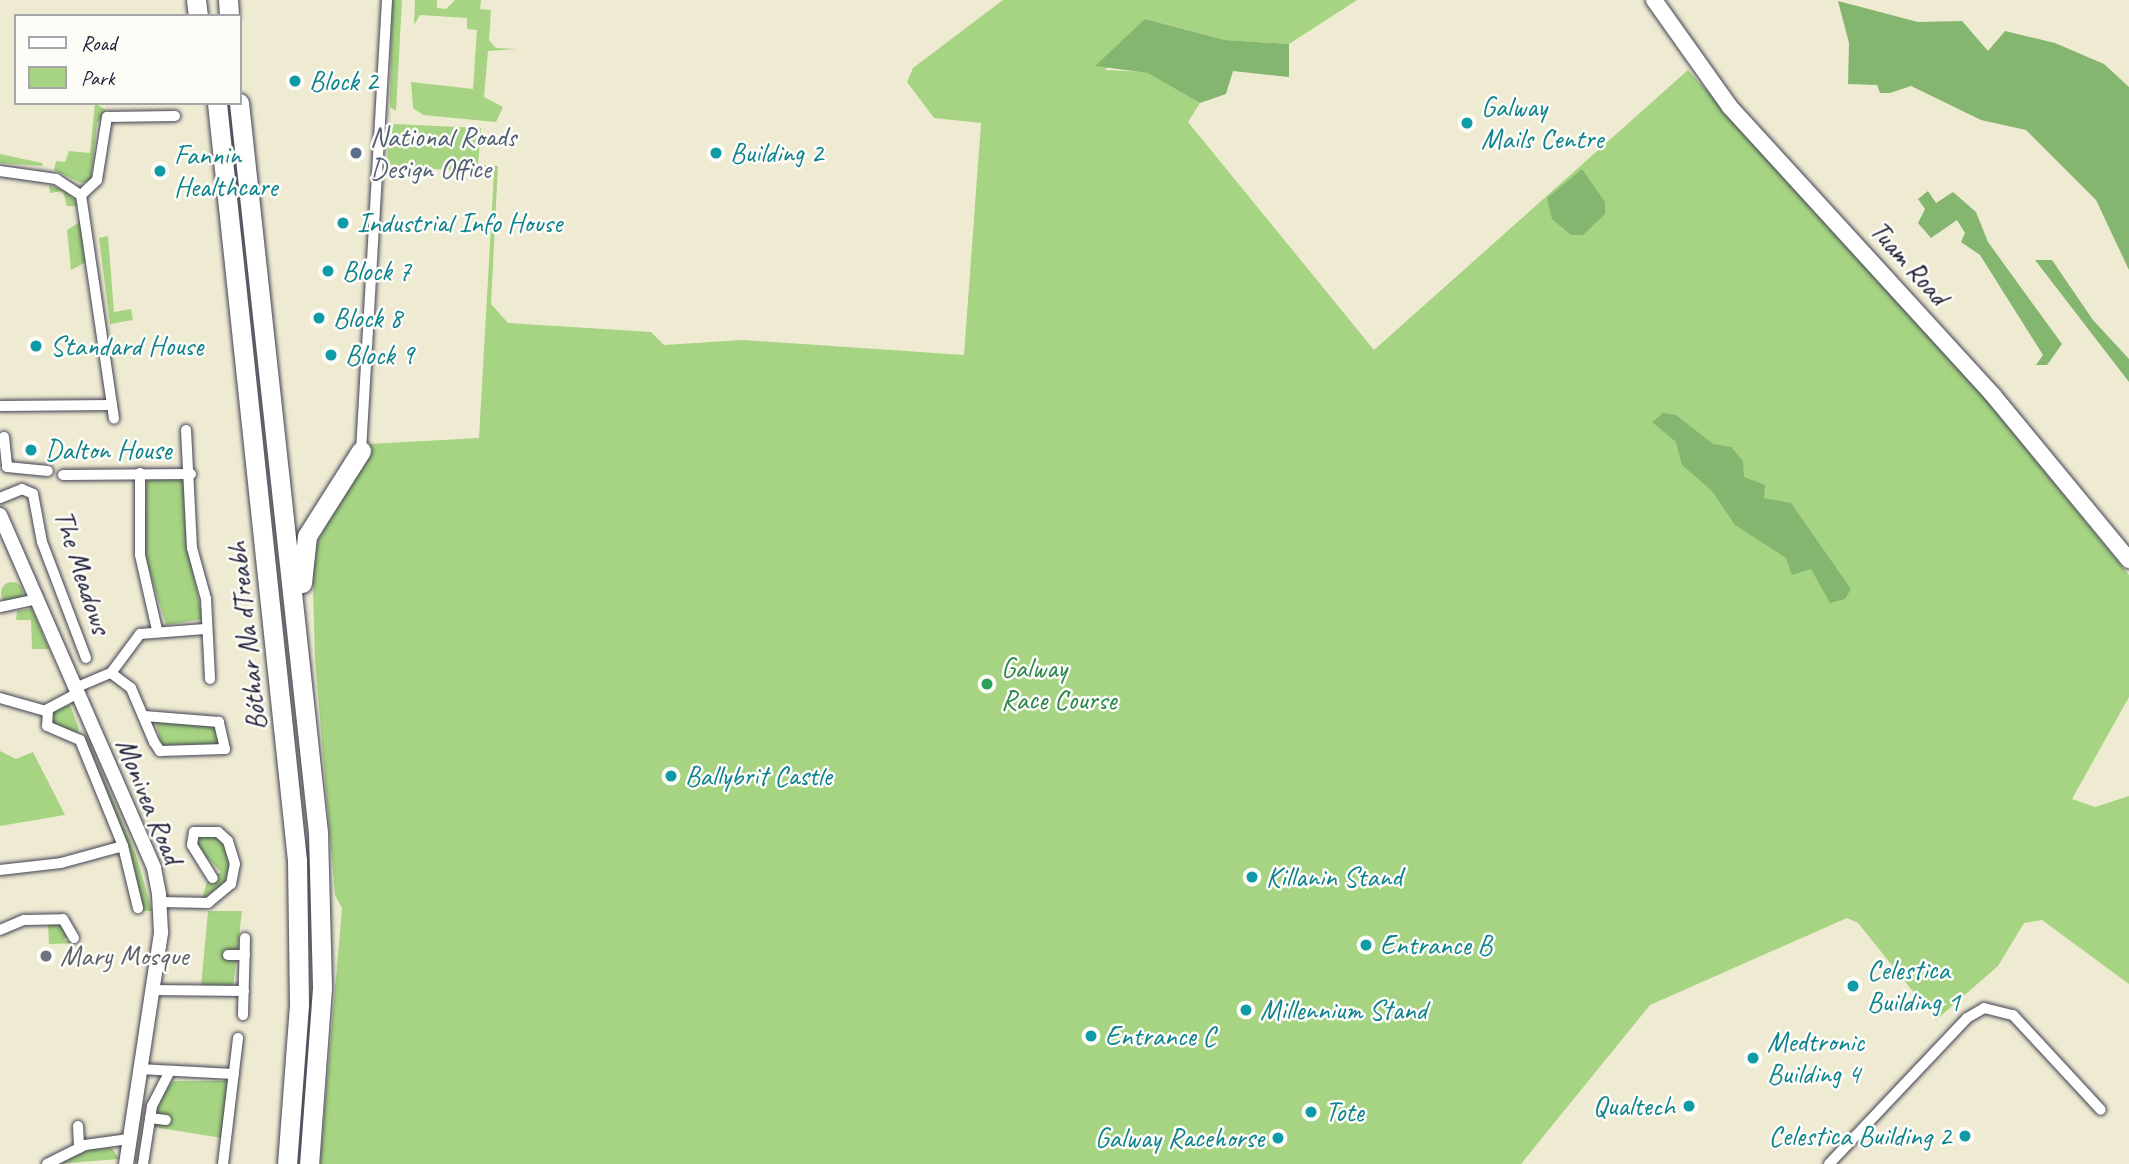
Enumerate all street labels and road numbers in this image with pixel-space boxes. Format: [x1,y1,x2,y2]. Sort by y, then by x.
street label: Tuam Road [1863,214,1955,312]
street label: The Meadows [46,506,118,638]
street label: Bóthar Na dTreabh [220,540,274,732]
street label: Monivea Road [109,733,189,869]

